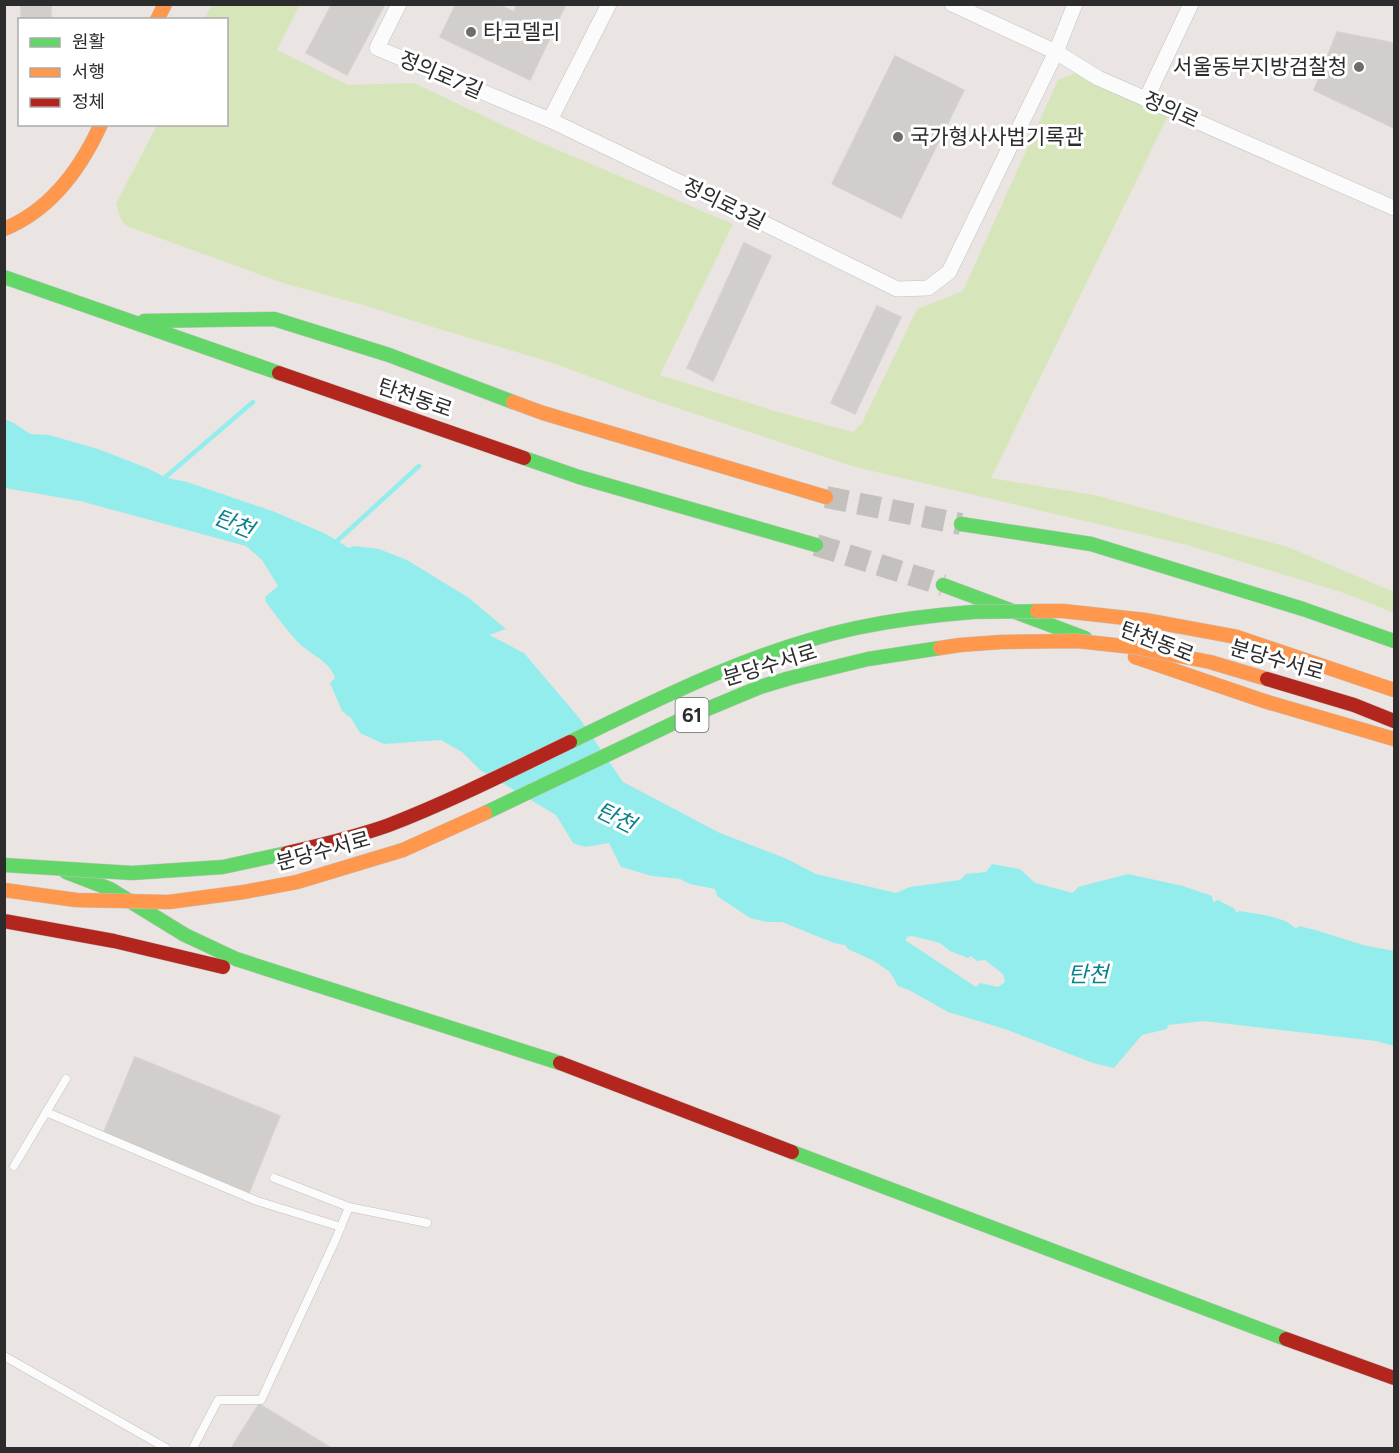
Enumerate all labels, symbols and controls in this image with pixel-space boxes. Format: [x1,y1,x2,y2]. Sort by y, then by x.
legend [18,18,228,126]
place label: 타코델리 [483,19,560,44]
marker: 타코델리 [464,25,478,39]
text: 원활 [72,31,105,53]
street label: 정의로7길 [396,46,487,103]
place label: 서울동부지방검찰청 [1173,54,1347,79]
marker: 서울동부지방검찰청 [1352,60,1366,74]
text: 서행 [72,61,105,83]
street label: 정의로 [1140,86,1203,133]
text: 정체 [72,91,105,113]
place label: 국가형사사법기록관 [910,124,1084,149]
marker: 국가형사사법기록관 [891,130,905,144]
street label: 정의로3길 [679,173,770,234]
street label: 탄천동로 [375,373,456,422]
water label: 탄천 [210,503,260,545]
street label: 탄천동로 [1117,616,1198,667]
street label: 분당수서로 [1227,634,1327,685]
street label: 분당수서로 [720,638,820,691]
road number: 61 [676,698,708,732]
water label: 탄천 [592,796,642,840]
street label: 분당수서로 [273,826,373,875]
water label: 탄천 [1068,961,1111,988]

